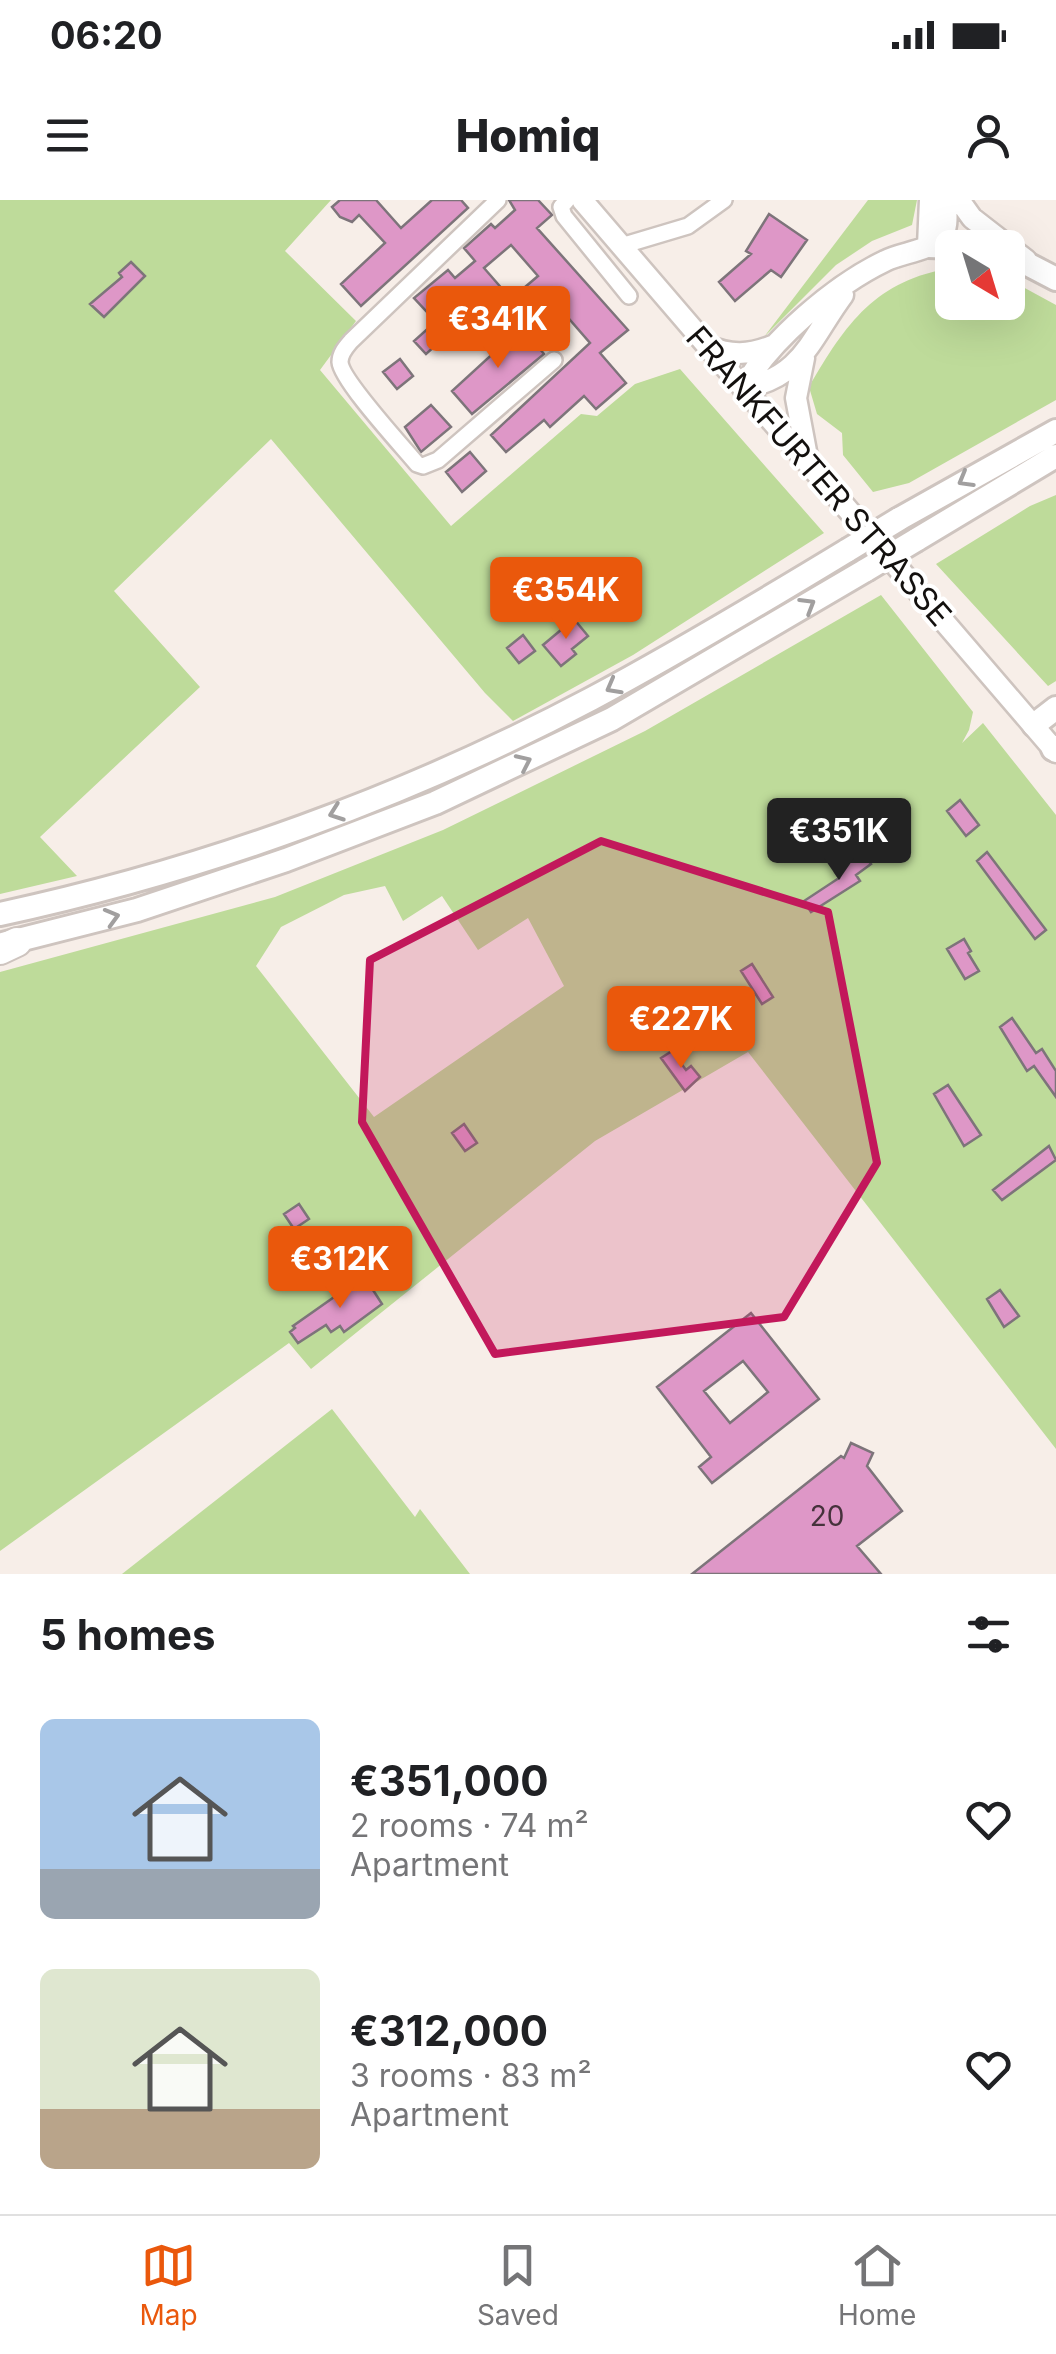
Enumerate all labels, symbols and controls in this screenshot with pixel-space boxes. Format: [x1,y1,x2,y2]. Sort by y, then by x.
text: 06:20 [50,12,163,58]
icon: menu [40,108,95,163]
text: Homiq [456,108,600,163]
icon: person [961,108,1016,163]
north arrow [935,230,1025,320]
map controls [935,230,1025,320]
pin: €341K [428,286,568,371]
text: €341K [448,299,548,338]
street label: FRANKFURTER STRASSE [678,318,960,634]
one-way arrow [958,468,976,487]
pin: €354K [496,557,636,642]
text: €354K [512,570,620,609]
one-way arrow [797,598,815,617]
one-way arrow [605,674,623,694]
one-way arrow [513,755,531,775]
pin: €351K [769,798,909,883]
one-way arrow [328,801,346,821]
text: €351K [789,811,889,850]
one-way arrow [103,908,120,929]
pin: €227K [611,986,751,1071]
text: €227K [629,999,733,1038]
pin: €312K [270,1226,410,1311]
text: €312K [290,1239,390,1278]
house number: 20 [810,1499,844,1533]
icon: filters [961,1607,1016,1662]
text: 5 homes [40,1609,216,1660]
text: €351,000 [350,1755,549,1806]
icon: home [120,1759,240,1879]
icon: heart [961,1792,1016,1847]
text: 2 rooms · 74 m² [350,1806,589,1845]
text: Apartment [350,1845,509,1884]
text: €312,000 [350,2005,548,2056]
icon: home [120,2009,240,2129]
icon: heart [961,2042,1016,2097]
text: 3 rooms · 83 m² [350,2056,592,2095]
text: Apartment [350,2095,509,2134]
tab: Map [140,2238,198,2332]
tab: Saved [477,2238,559,2332]
tab: Home [838,2238,916,2332]

